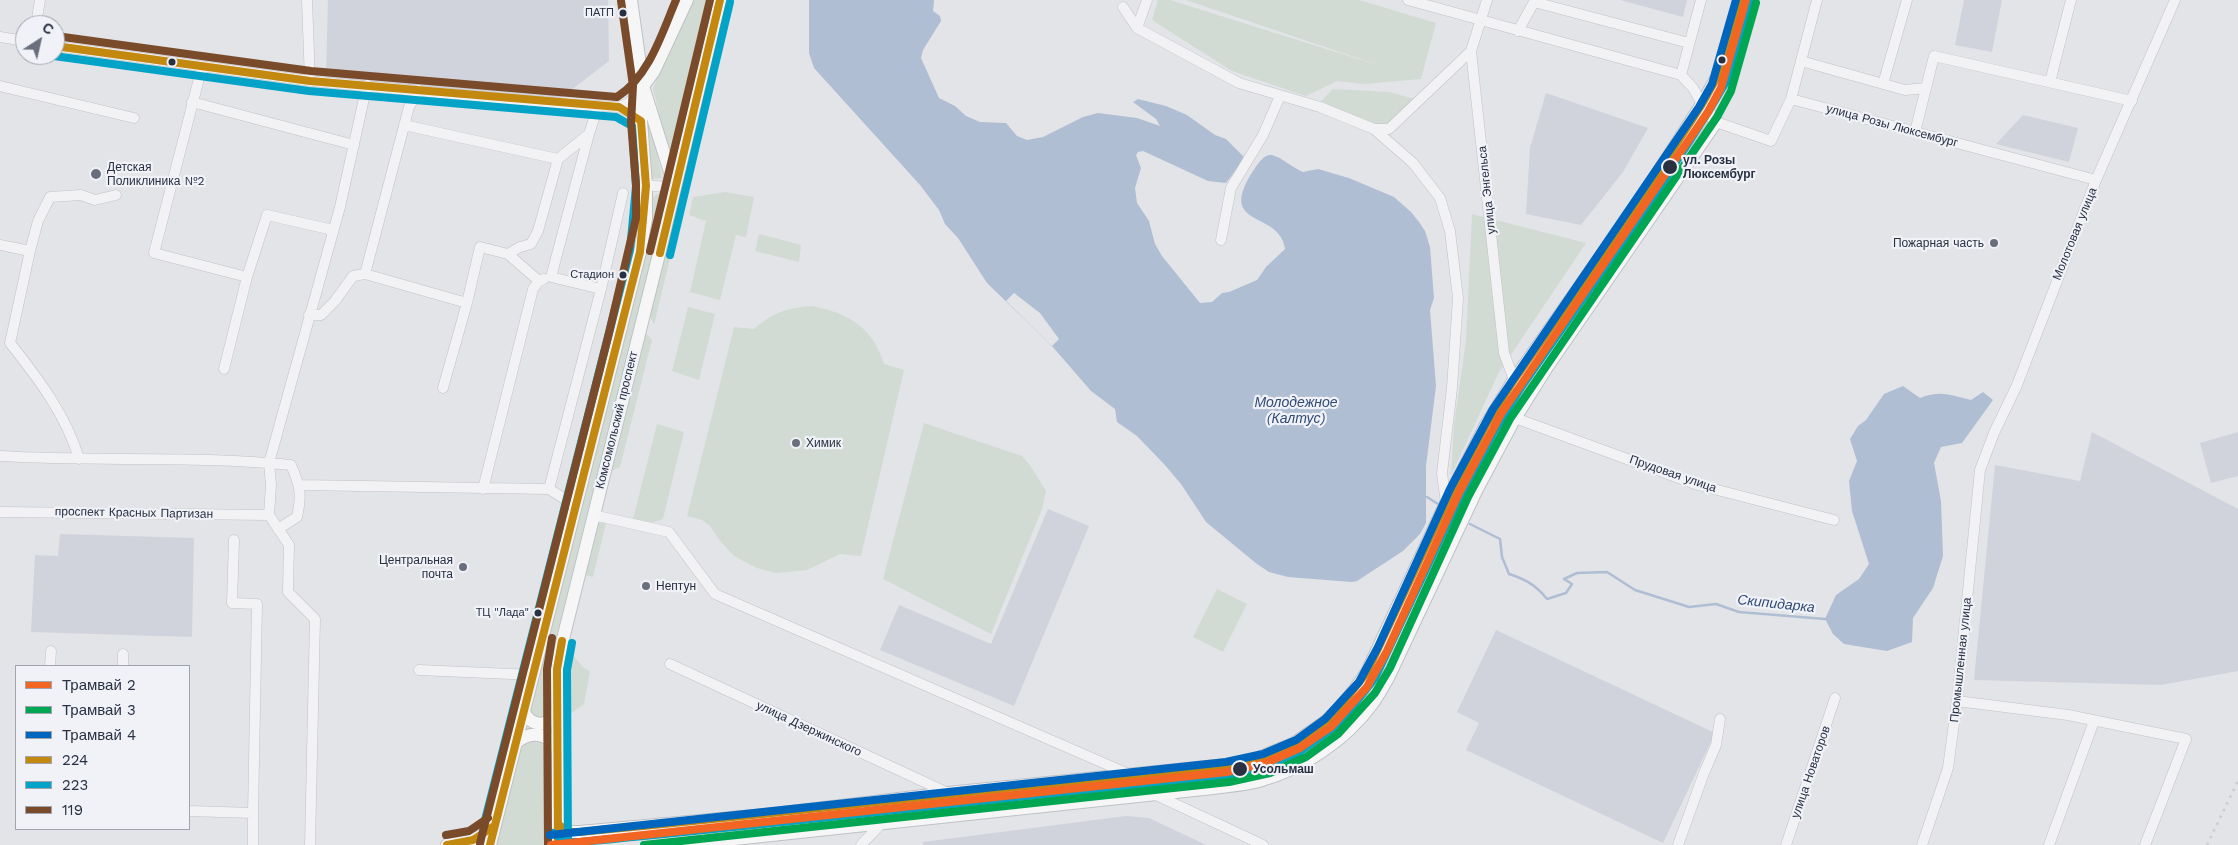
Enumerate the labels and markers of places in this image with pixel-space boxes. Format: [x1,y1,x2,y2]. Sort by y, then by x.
place label: ПАТП [585,6,614,20]
marker: ПАТП [618,8,628,18]
unlabelled marker [1717,55,1727,65]
unlabelled marker [167,57,177,67]
place label: ул. Розы Люксембург [1683,153,1756,181]
marker: ул. Розы Люксембург [1661,158,1679,176]
place label: Детская Поликлиника №2 [107,160,205,188]
marker: Детская Поликлиника №2 [89,167,103,181]
place label: Пожарная часть [1893,236,1984,250]
marker: Пожарная часть [1988,237,2000,249]
place label: Стадион [570,268,614,282]
marker: Стадион [618,270,628,280]
place label: Химик [806,436,841,450]
marker: Химик [790,437,802,449]
place label: Центральная почта [379,553,453,581]
marker: Центральная почта [457,561,469,573]
place label: Нептун [656,579,696,593]
marker: Нептун [640,580,652,592]
place label: ТЦ "Лада" [476,606,529,620]
marker: ТЦ "Лада" [533,608,543,618]
marker: Усольмаш [1231,760,1249,778]
place label: Усольмаш [1253,762,1314,776]

